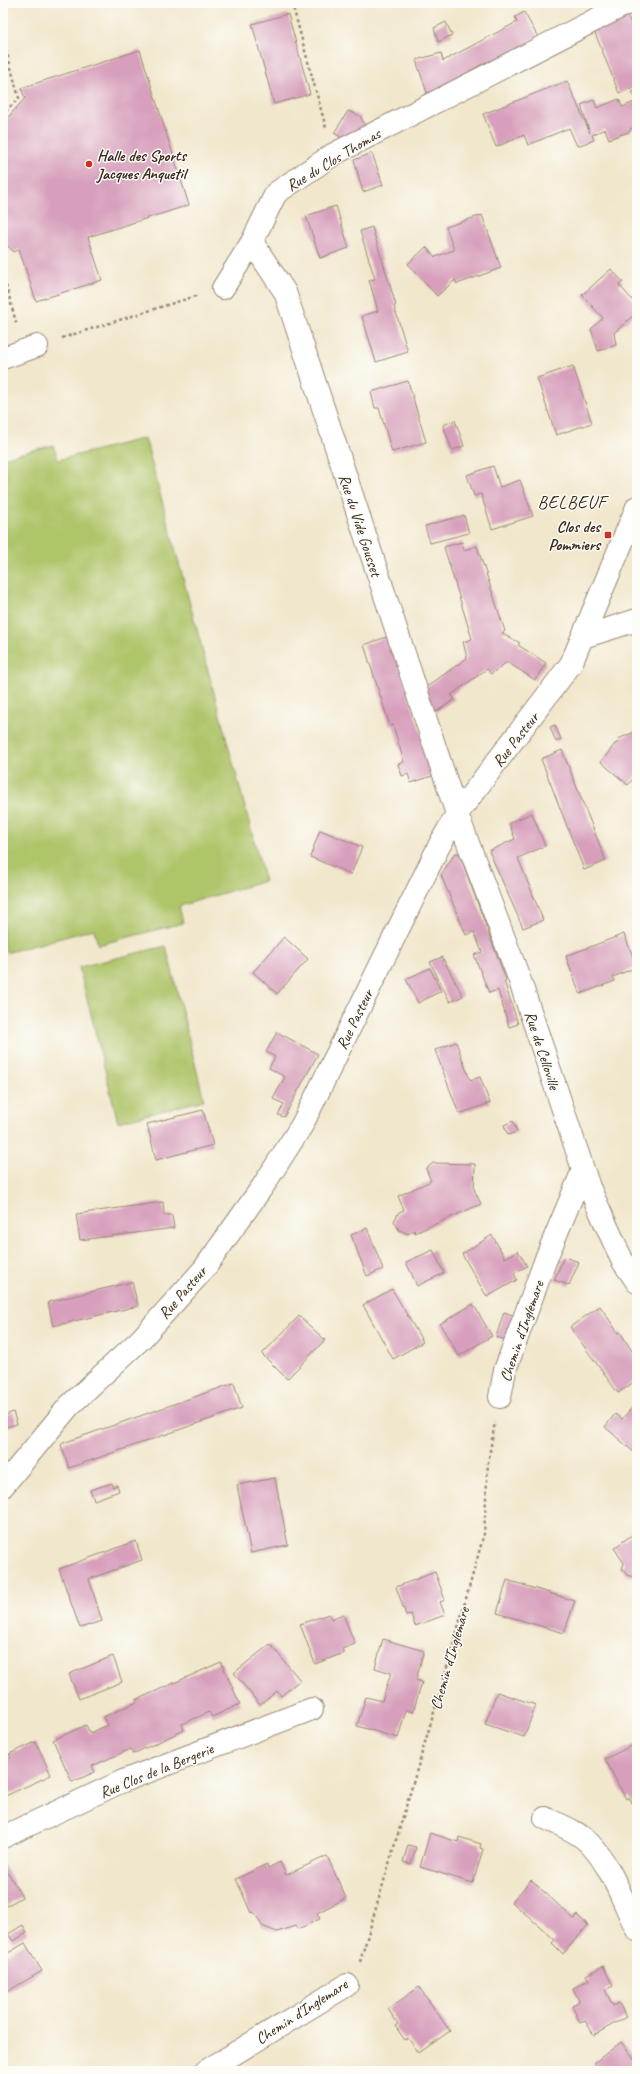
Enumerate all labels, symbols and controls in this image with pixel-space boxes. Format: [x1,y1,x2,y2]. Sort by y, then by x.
street label: Rue du Clos Thomas [283,123,386,196]
place label: Halle des Sports Jacques Anquetil [96,146,189,184]
marker: Halle des Sports Jacques Anquetil [84,159,94,169]
street label: Rue du Vide Gousset [334,472,387,581]
district label: BELBEUF [537,491,609,513]
place label: Clos des Pommiers [548,517,601,555]
marker: Clos des Pommiers [603,530,613,540]
street label: Rue Pasteur [488,707,544,771]
street label: Rue Pasteur [332,985,378,1053]
street label: Rue de Celloville [520,1009,565,1094]
street label: Rue Pasteur [154,1261,212,1323]
street label: Chemin d'Inglemare [495,1276,549,1384]
street label: Chemin d'Inglemare [426,1603,475,1712]
street label: Rue Clos de la Bergerie [97,1738,218,1803]
street label: Chemin d'Inglemare [252,1974,353,2049]

